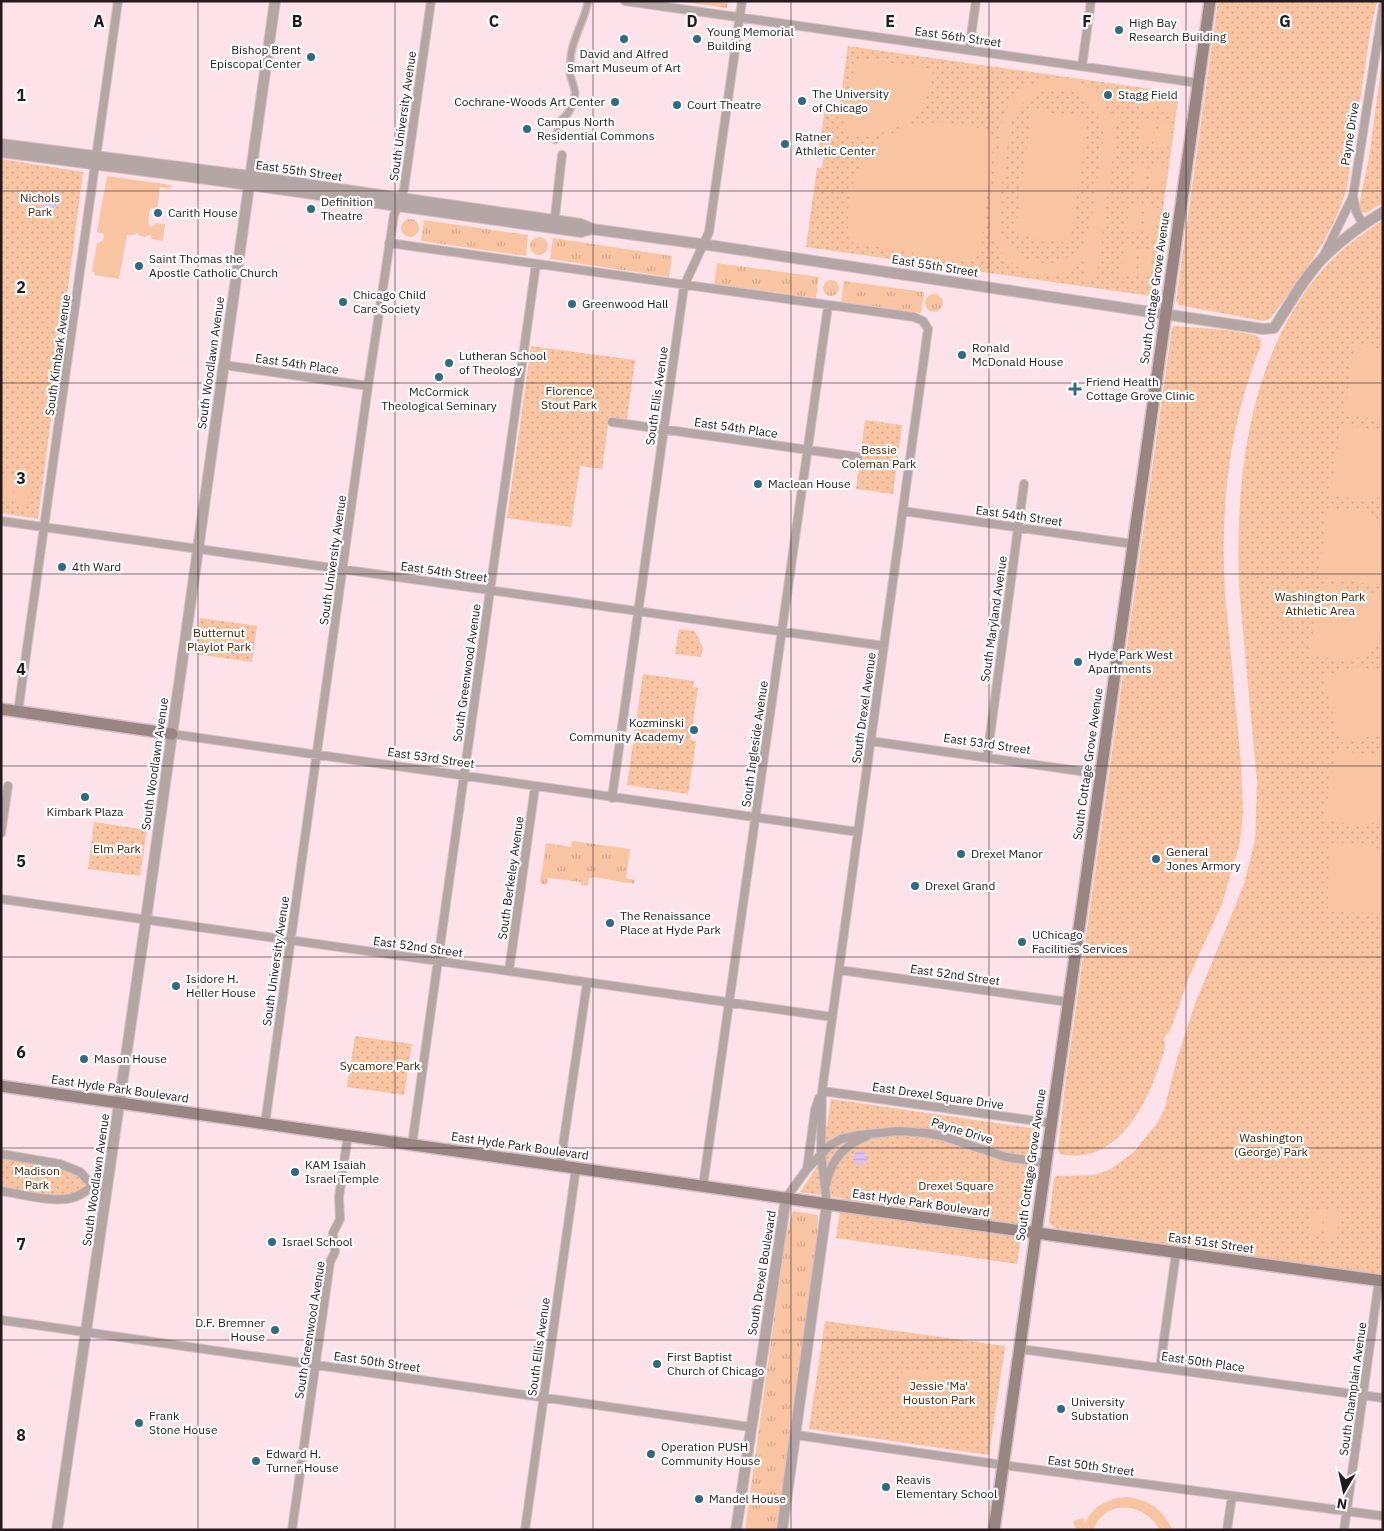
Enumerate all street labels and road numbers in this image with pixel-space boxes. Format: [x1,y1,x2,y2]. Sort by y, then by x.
street label: East 56th Street [914,23,1002,50]
street label: South University Avenue [386,50,419,182]
street label: Payne Drive [1337,101,1362,166]
street label: East 55th Street [255,157,343,184]
street label: South Cottage Grove Avenue [1136,210,1173,365]
street label: East 55th Street [891,251,979,280]
street label: South Kimbark Avenue [42,293,74,417]
street label: South Woodlawn Avenue [194,295,227,430]
street label: South Ellis Avenue [642,345,671,446]
street label: East 54th Place [254,350,340,377]
street label: East 54th Place [693,414,779,441]
street label: South University Avenue [316,494,349,626]
street label: East 54th Street [975,502,1063,529]
street label: South Maryland Avenue [977,554,1010,683]
street label: East 54th Street [400,558,488,585]
street label: South Greenwood Avenue [449,602,484,743]
street label: South Drexel Avenue [848,651,879,764]
street label: South Ingleside Avenue [738,679,771,808]
street label: South Cottage Grove Avenue [1069,686,1106,841]
street label: South Woodlawn Avenue [138,696,171,831]
street label: East 53rd Street [943,730,1032,757]
street label: East 53rd Street [387,744,476,771]
street label: South Berkeley Avenue [494,815,527,941]
street label: South University Avenue [259,895,292,1027]
street label: East 52nd Street [372,933,464,960]
street label: East 52nd Street [909,961,1001,988]
street label: East Hyde Park Boulevard [50,1071,190,1106]
street label: East Drexel Square Drive [871,1079,1005,1112]
street label: South Cottage Grove Avenue [1012,1087,1049,1242]
street label: South Woodlawn Avenue [79,1112,112,1247]
street label: Payne Drive [930,1114,995,1147]
street label: East Hyde Park Boulevard [450,1128,590,1163]
street label: East Hyde Park Boulevard [851,1185,991,1220]
street label: South Drexel Boulevard [744,1209,779,1337]
street label: East 51st Street [1167,1229,1255,1256]
street label: South Greenwood Avenue [291,1259,328,1400]
street label: South Ellis Avenue [524,1296,553,1397]
street label: South Champlain Avenue [1336,1321,1369,1457]
street label: East 50th Street [333,1348,421,1375]
street label: East 50th Place [1160,1348,1246,1375]
street label: East 50th Street [1047,1452,1135,1479]

